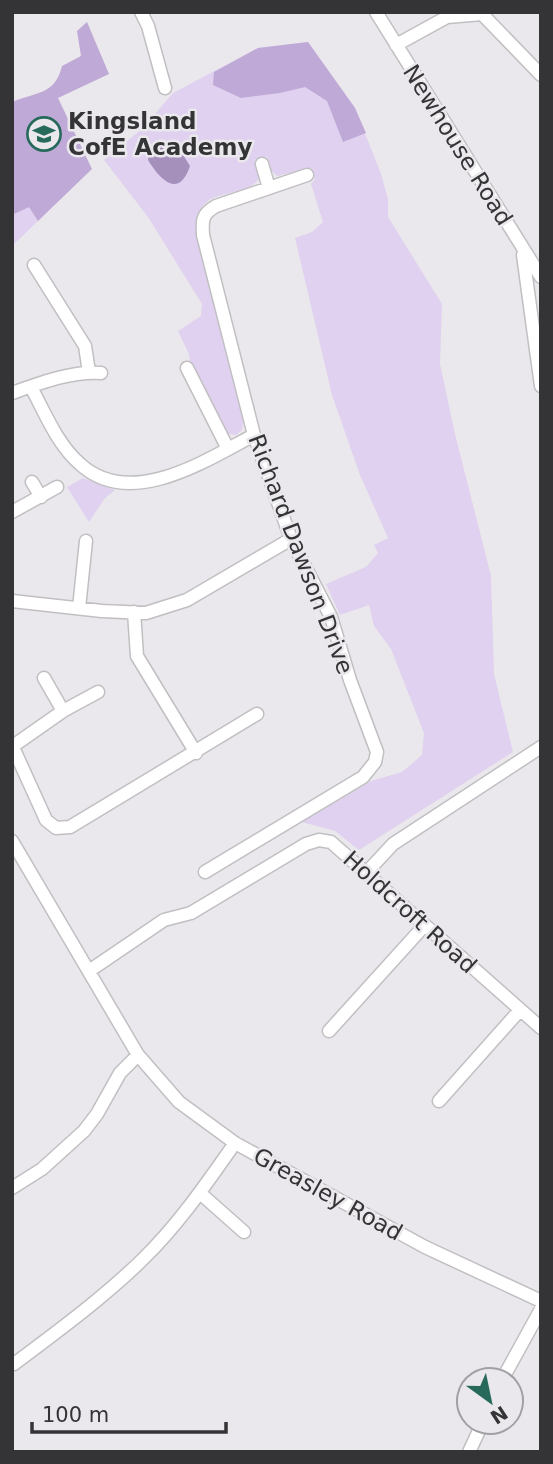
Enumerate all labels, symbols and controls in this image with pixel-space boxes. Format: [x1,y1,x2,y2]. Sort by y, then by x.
street label: Newhouse Road [398,60,518,230]
place label: Kingsland CofE Academy [68,108,252,160]
school or university icon: Kingsland CofE Academy [25,115,63,153]
street label: Richard Dawson Drive [243,431,359,677]
street label: Holdcroft Road [338,846,482,978]
street label: Greasley Road [249,1142,407,1246]
north arrow [455,1366,525,1436]
scale bar [32,1390,226,1434]
text: N [487,1402,512,1429]
text: 100 m [42,1403,109,1427]

